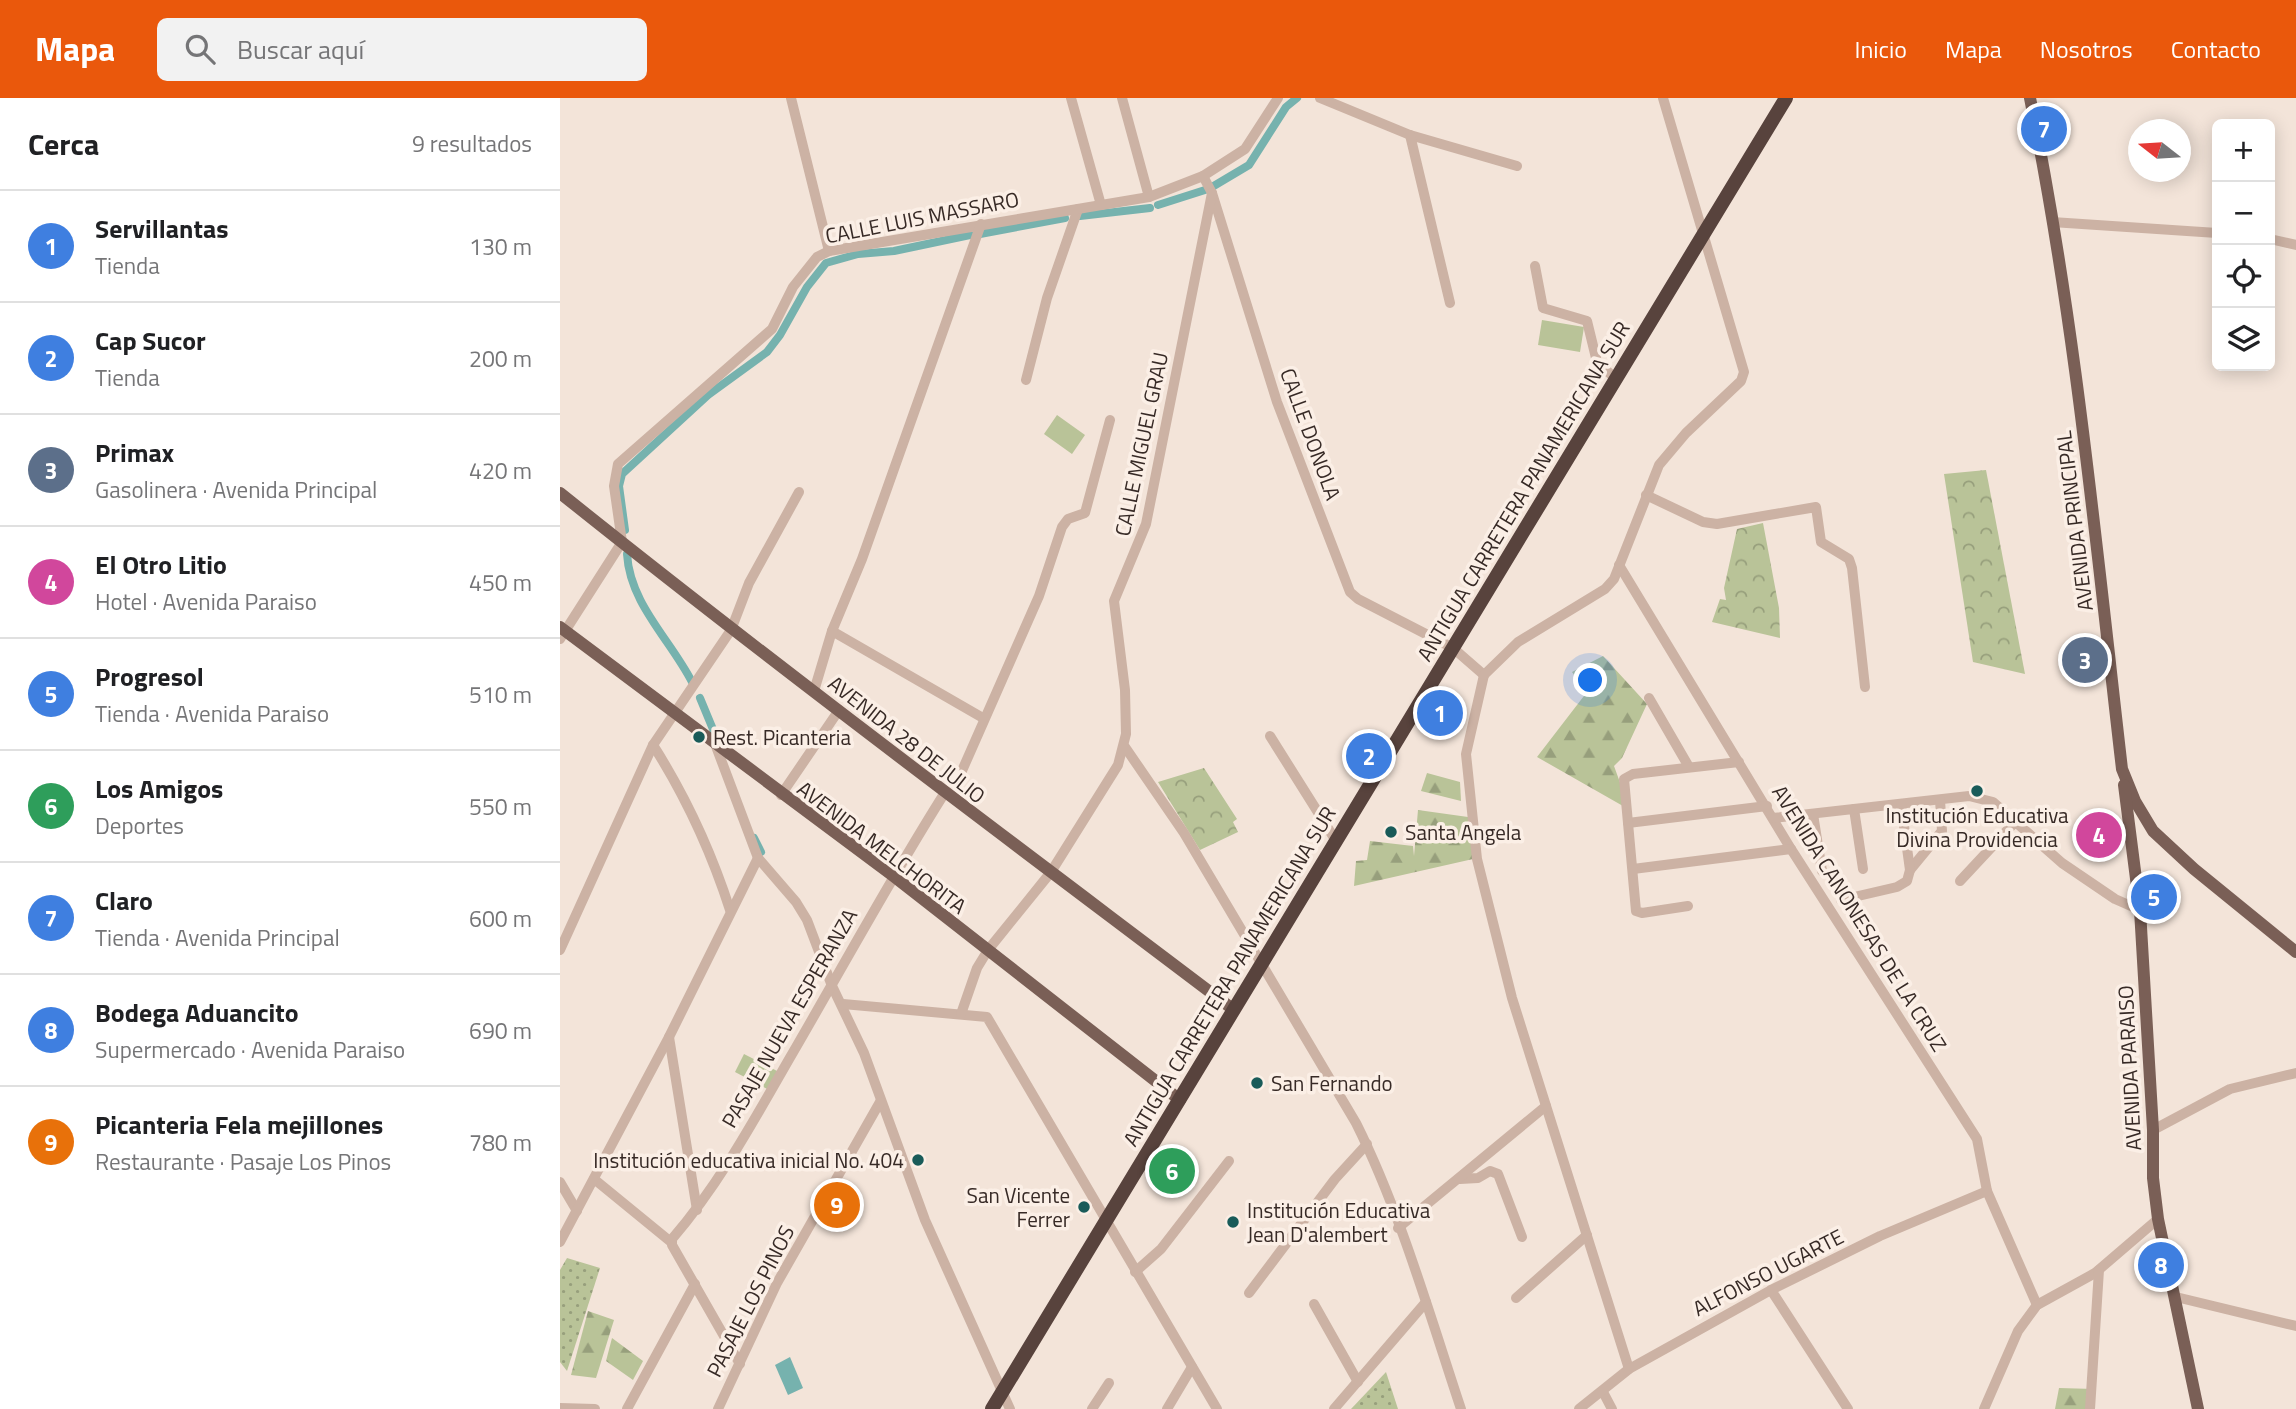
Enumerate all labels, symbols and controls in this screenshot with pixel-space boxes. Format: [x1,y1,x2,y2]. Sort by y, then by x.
search box [157,18,647,81]
text: Mapa [35,24,115,74]
icon: search [181,30,219,68]
text: Buscar aquí [237,30,364,69]
text: Inicio [1855,31,1907,67]
text: Mapa [1945,31,2002,67]
text: Nosotros [2040,31,2133,67]
text: Contacto [2171,31,2261,67]
pin: 7 [2021,103,2067,155]
north arrow [2128,119,2191,182]
map controls [2212,119,2275,371]
button: + [2212,119,2275,182]
text: Cerca [28,121,99,167]
text: 9 resultados [412,126,532,161]
button: − [2212,182,2275,245]
street label: CALLE LUIS MASSARO [822,183,1022,251]
text: Servillantas [95,209,228,248]
text: 1 [45,229,57,264]
text: 130 m [469,229,532,264]
button: locate [2212,245,2275,308]
text: Tienda [95,248,160,283]
button: layers [2212,308,2275,371]
street label: ANTIGUA CARRETERA PANAMERICANA SUR [1408,315,1638,667]
text: Cap Sucor [95,321,206,360]
text: 2 [45,341,57,376]
text: 200 m [469,341,532,376]
street label: CALLE MIGUEL GRAU [1106,349,1176,539]
text: Tienda [95,360,160,395]
street label: CALLE DONOLA [1272,364,1350,505]
street label: AVENIDA PRINCIPAL [2047,429,2101,613]
text: Primax [95,433,174,472]
text: 3 [45,453,57,488]
text: 420 m [469,453,532,488]
text: Gasolinera · Avenida Principal [95,472,377,507]
text: El Otro Litio [95,545,227,584]
text: 4 [45,565,57,600]
text: 450 m [469,565,532,600]
text: Hotel · Avenida Paraiso [95,584,317,619]
pin: 3 [2062,634,2108,686]
text: Progresol [95,657,204,696]
your location [1573,663,1607,697]
street label: AVENIDA 28 DE JULIO [821,667,993,811]
text: 5 [45,677,57,712]
text: 510 m [469,677,532,712]
pin: 1 [1417,687,1463,739]
text: Tienda · Avenida Paraiso [95,696,329,731]
place label: Rest. Picanteria [713,721,851,753]
marker: Rest. Picanteria [691,729,707,745]
pin: 2 [1346,730,1392,782]
text: Los Amigos [95,769,223,808]
street label: AVENIDA MELCHORITA [791,773,974,922]
street label: AVENIDA CANONESAS DE LA CRUZ [1765,779,1955,1057]
marker: Institución Educativa Divina Providencia [1969,783,1985,799]
text: 6 [45,789,57,824]
text: 550 m [469,789,532,824]
place label: Institución Educativa Divina Providencia [1885,799,2069,855]
street label: ANTIGUA CARRETERA PANAMERICANA SUR [1114,800,1344,1152]
text: Deportes [95,808,184,843]
pin: 4 [2076,809,2122,861]
place label: Santa Angela [1405,816,1522,848]
marker: Santa Angela [1383,824,1399,840]
pin: 5 [2131,871,2177,923]
text: Claro [95,881,153,920]
text: 7 [45,901,57,936]
text: 600 m [469,901,532,936]
street label: PASAJE NUEVA ESPERANZA [713,902,865,1134]
text: Tienda · Avenida Principal [95,920,340,955]
street label: AVENIDA PARAISO [2109,985,2149,1151]
text: Bodega Aduancito [95,993,299,1032]
text: 8 [45,1013,57,1048]
text: 690 m [469,1013,532,1048]
text: Supermercado · Avenida Paraiso [95,1032,405,1067]
place label: San Fernando [1271,1067,1393,1099]
marker: San Fernando [1249,1075,1265,1091]
text: Picanteria Fela mejillones [95,1105,383,1144]
text: 9 [45,1125,57,1160]
text: 780 m [469,1125,532,1160]
text: Restaurante · Pasaje Los Pinos [95,1144,391,1179]
place label: Institución educativa inicial No. 404 [593,1144,904,1176]
pin: 6 [1149,1145,1195,1197]
marker: Institución educativa inicial No. 404 [910,1152,926,1168]
pin: 9 [814,1179,860,1231]
place label: San Vicente Ferrer [967,1179,1070,1235]
place label: Institución Educativa Jean D'alembert [1247,1194,1431,1250]
marker: San Vicente Ferrer [1076,1199,1092,1215]
marker: Institución Educativa Jean D'alembert [1225,1214,1241,1230]
street label: PASAJE LOS PINOS [698,1219,802,1383]
street label: ALFONSO UGARTE [1687,1220,1849,1324]
pin: 8 [2138,1239,2184,1291]

